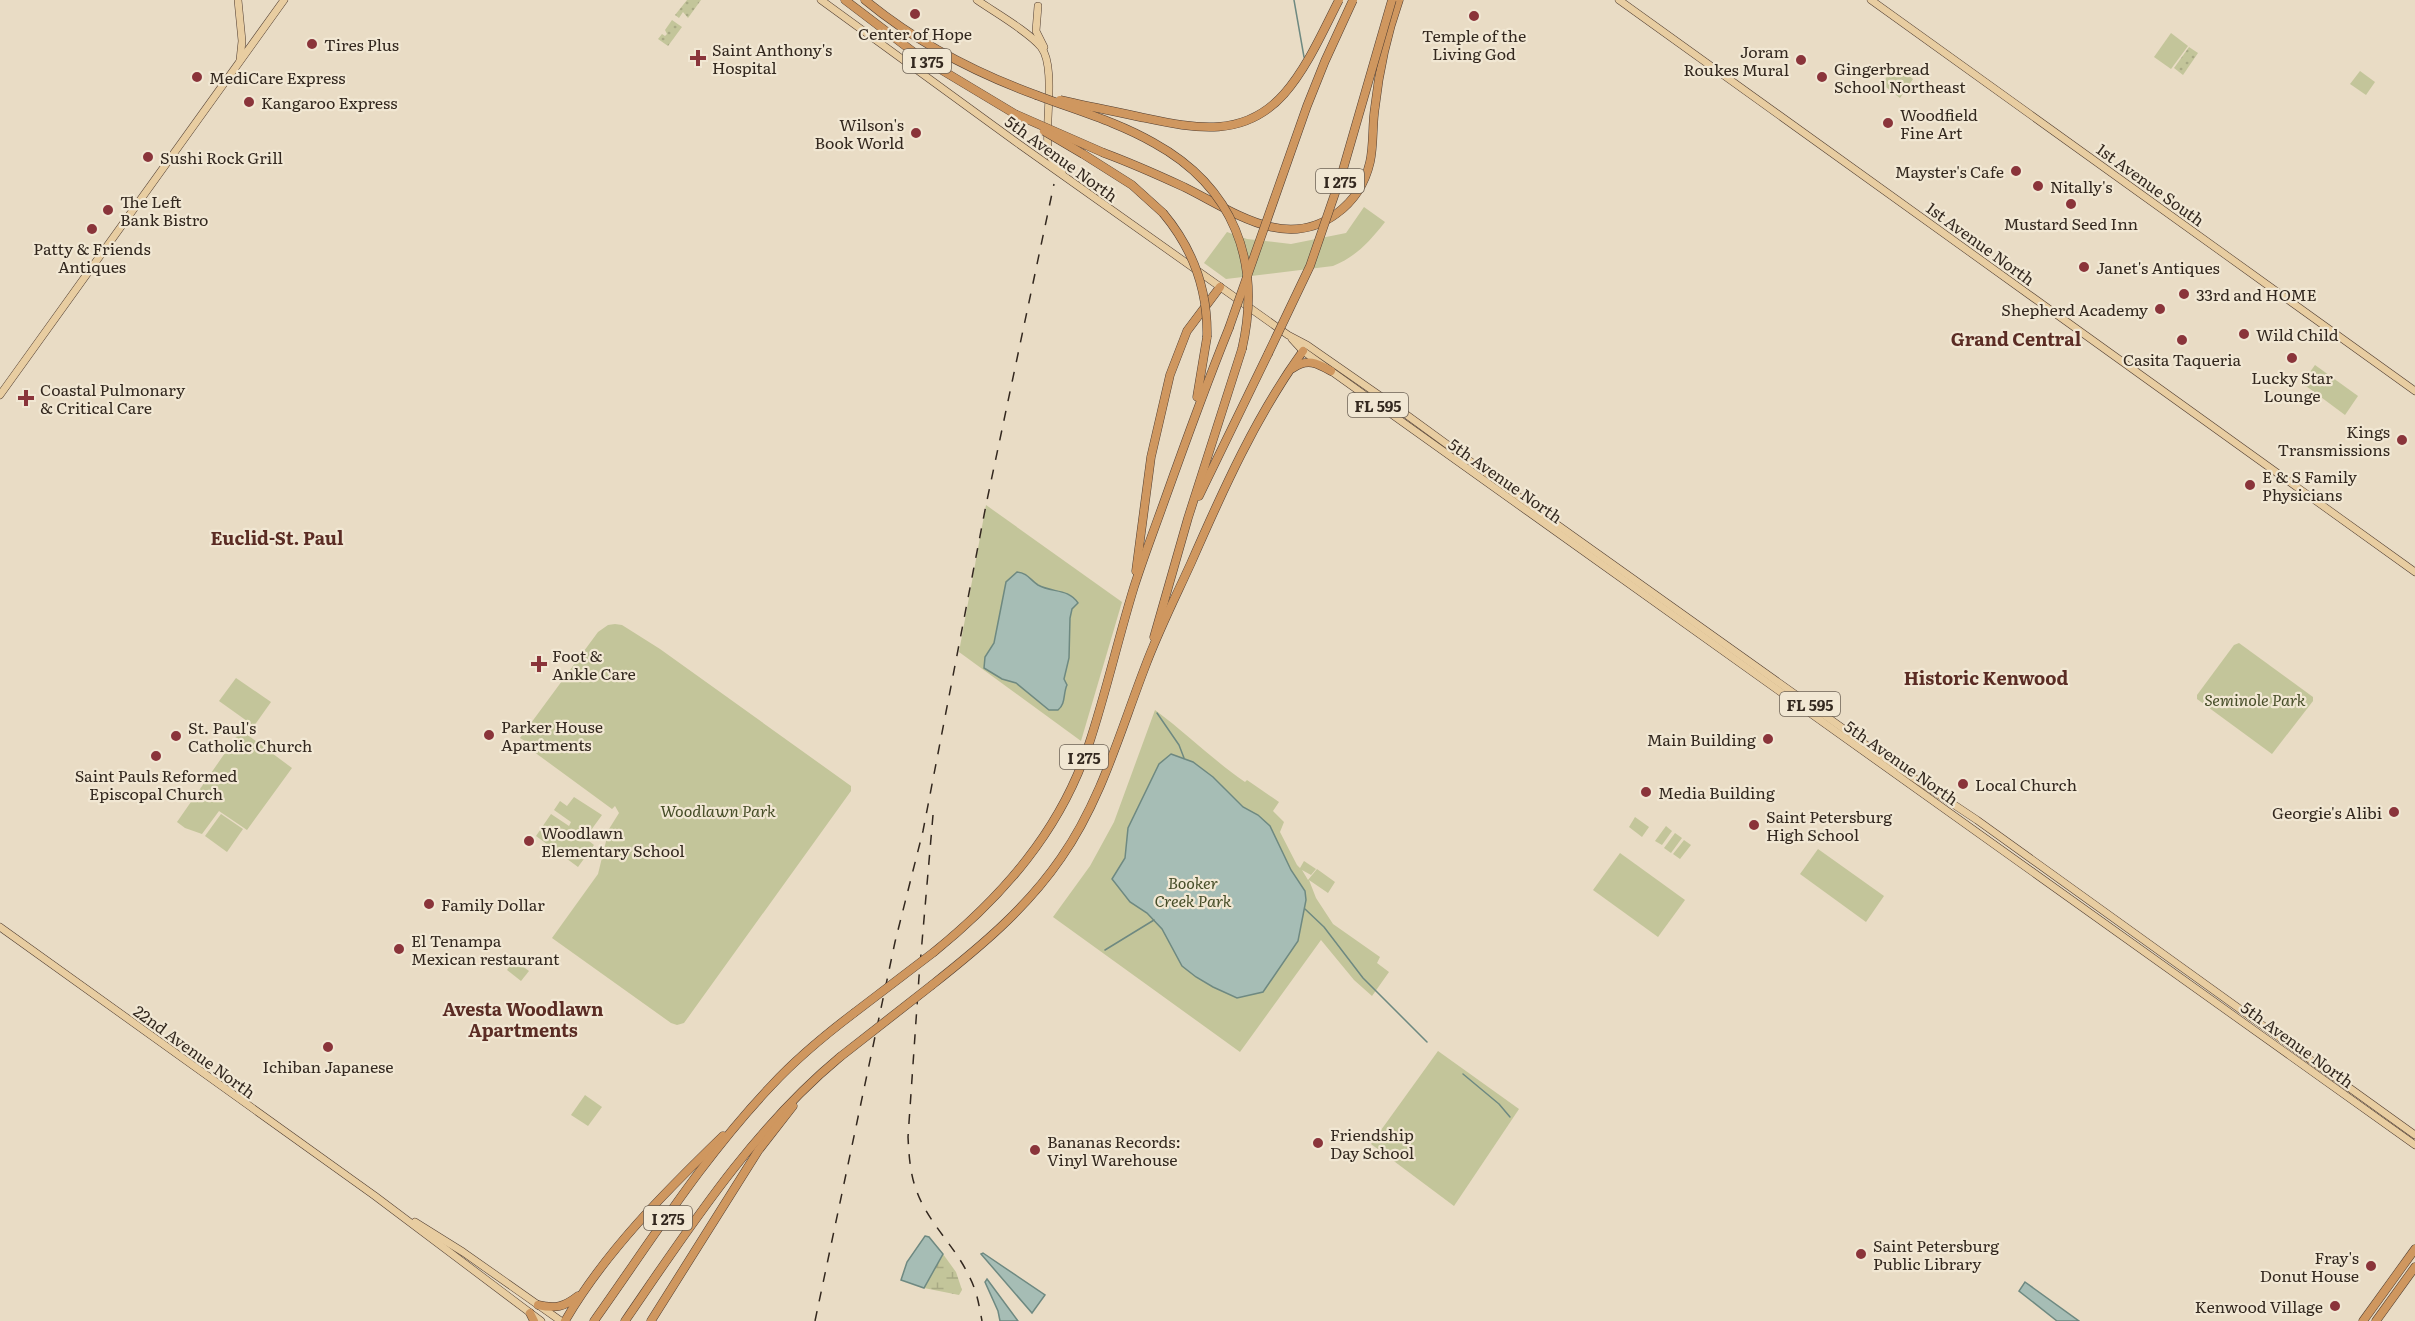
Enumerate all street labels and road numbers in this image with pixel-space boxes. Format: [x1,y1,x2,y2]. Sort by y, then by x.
road number: I 375 [903,49,951,73]
street label: 5th Avenue North [1001,109,1124,207]
street label: 1st Avenue South [2092,137,2210,232]
road number: I 275 [1316,169,1364,193]
street label: 1st Avenue North [1922,195,2041,291]
road number: FL 595 [1348,393,1408,417]
street label: 5th Avenue North [1444,432,1568,529]
road number: FL 595 [1780,692,1840,716]
street label: 5th Avenue North [1840,714,1964,811]
road number: I 275 [1060,745,1108,769]
street label: 5th Avenue North [2237,995,2360,1093]
street label: 22nd Avenue North [129,999,261,1104]
road number: I 275 [644,1206,692,1230]

